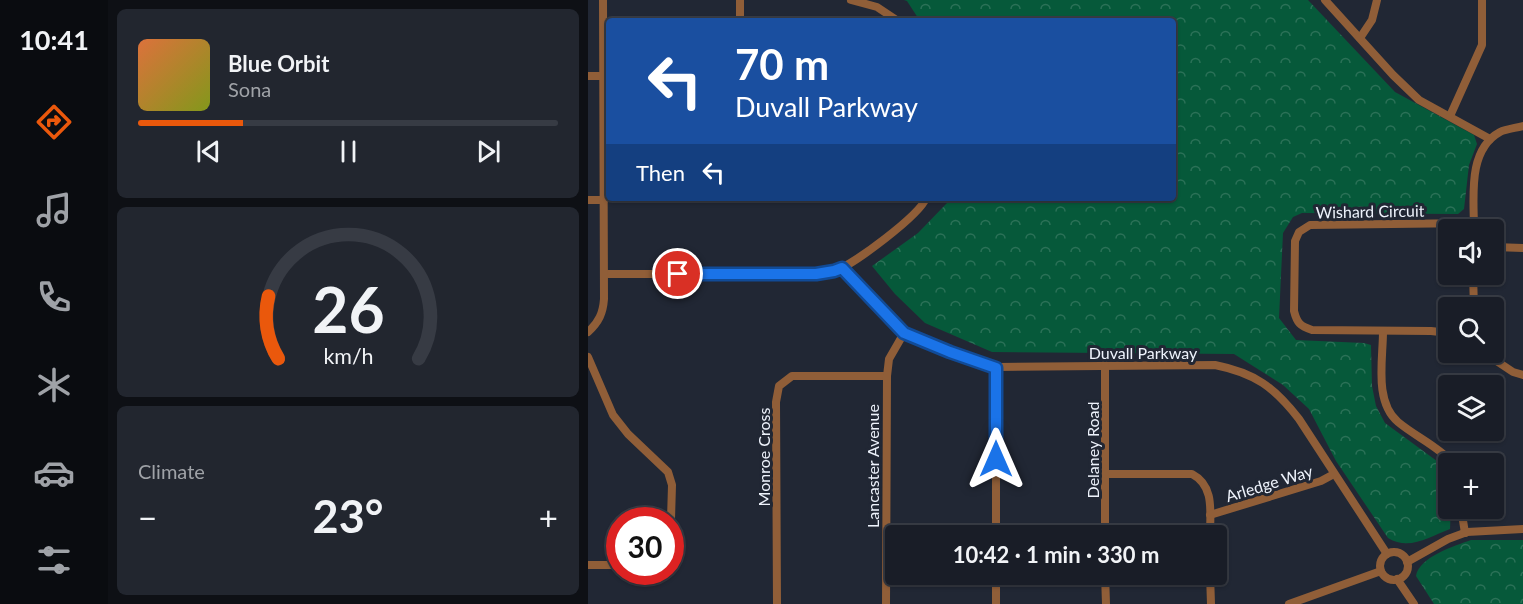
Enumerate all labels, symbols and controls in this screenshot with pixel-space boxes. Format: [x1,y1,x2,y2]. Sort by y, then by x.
text: 10:41 [19,23,89,56]
text: 70 m [735,39,829,89]
icon: left [636,42,714,120]
text: Blue Orbit [228,50,329,77]
text: Sona [228,77,271,101]
text: Duvall Parkway [735,90,918,123]
icon: directions [33,101,75,143]
icon: previous [192,135,225,168]
icon: pause [332,135,365,168]
icon: next [472,135,505,168]
icon: left [697,156,730,189]
text: Then [636,159,685,186]
icon: music [33,189,75,231]
street label: Wishard Circuit [1315,201,1425,221]
map controls [1438,219,1504,519]
button: sound [1438,219,1504,285]
pin [652,248,703,299]
icon: arrive [661,257,694,290]
text: 26 [312,271,384,346]
icon: phone [33,276,75,318]
button: search [1438,297,1504,363]
text: km/h [323,343,373,369]
street label: Duvall Parkway [1089,343,1198,362]
icon: climate [33,364,75,406]
button: layers [1438,375,1504,441]
street label: Delaney Road [1083,402,1102,498]
street label: Lancaster Avenue [863,404,882,528]
street label: Monroe Cross [754,408,773,506]
position arrow [964,427,1028,491]
icon: car [33,452,75,494]
button: + [1438,453,1504,519]
text: Climate [138,459,205,483]
street label: Arledge Way [1223,461,1316,505]
text: 23° [313,489,383,543]
text: − [138,497,157,537]
text: + [539,497,558,537]
speed limit sign: 30 [606,507,684,585]
icon: filters [33,539,75,581]
text: 10:42 · 1 min · 330 m [953,541,1159,568]

